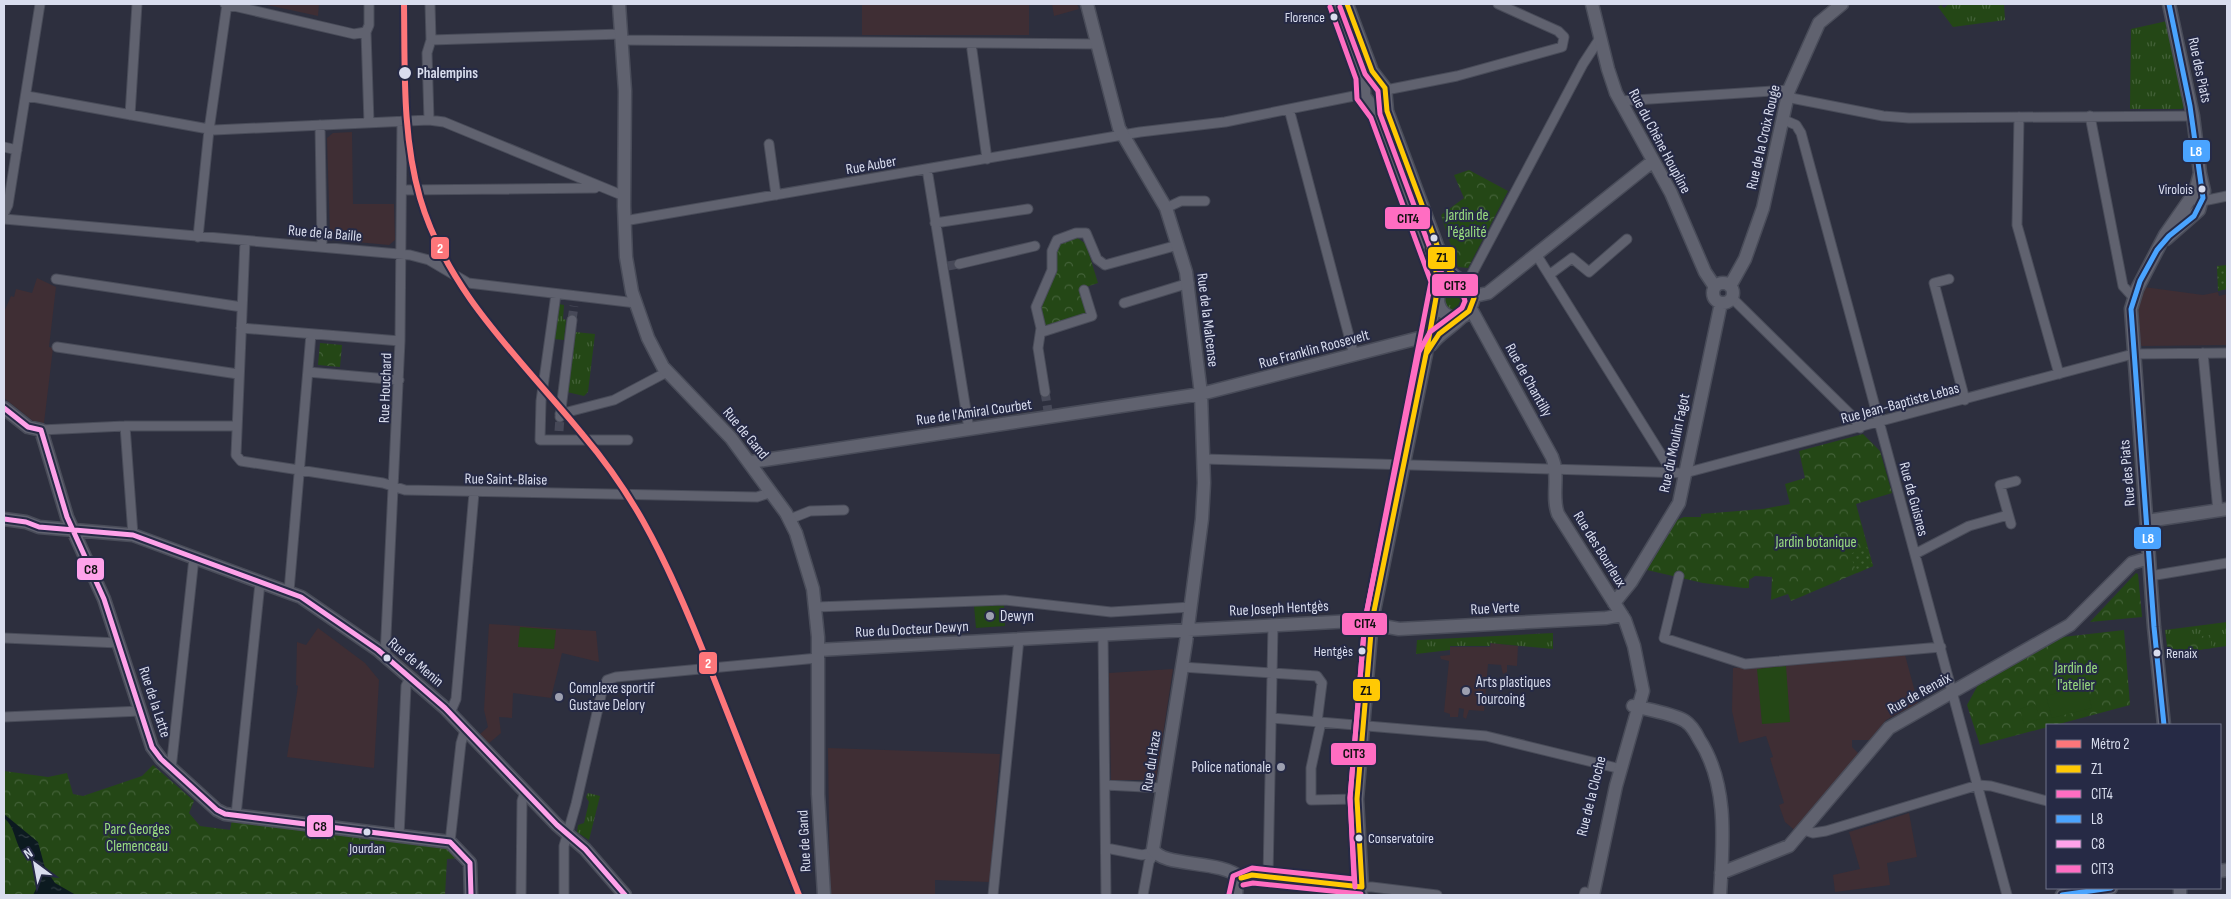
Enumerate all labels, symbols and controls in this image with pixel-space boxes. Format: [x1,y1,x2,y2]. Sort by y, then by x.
place label: Florence [1285,9,1325,26]
marker: Florence [1329,12,1339,22]
street label: Rue des Piats [2183,36,2216,105]
place label: Phalempins [417,64,478,83]
marker: Phalempins [397,65,413,81]
street label: Rue de la Croix Rouge [1742,83,1785,191]
street label: Rue du Chêne Houpline [1624,86,1695,197]
line badge: L8 [2182,139,2211,163]
text: L8 [2190,143,2202,160]
street label: Rue Auber [844,152,898,179]
place label: Virolois [2158,181,2193,198]
marker: Virolois [2197,184,2207,194]
line badge: CIT4 [1384,206,1431,230]
park label: Jardin de l'égalité [1444,206,1489,242]
text: CIT4 [1397,210,1419,227]
street label: Rue de la Baille [287,221,363,246]
unlabelled marker [1429,233,1439,243]
line badge: 2 [430,236,450,260]
text: 2 [437,240,443,257]
line badge: Z1 [1427,246,1456,270]
text: Z1 [1436,249,1448,266]
street label: Rue de la Malcense [1192,272,1223,368]
line badge: CIT3 [1431,273,1479,297]
text: CIT3 [1444,277,1466,294]
street label: Rue Franklin Roosevelt [1257,326,1372,373]
street label: Rue de Chantilly [1501,340,1557,420]
street label: Rue Houchard [375,353,396,423]
street label: Rue Jean-Baptiste Lebas [1839,379,1961,428]
street label: Rue du Moulin Fagot [1655,392,1694,494]
street label: Rue de l'Amiral Courbet [915,395,1033,430]
street label: Rue de Gand [718,403,773,463]
street label: Rue des Piats [2115,439,2140,507]
street label: Rue de Guisnes [1894,460,1933,538]
street label: Rue Saint-Blaise [465,469,547,490]
street label: Rue des Bourleux [1569,508,1631,591]
line badge: L8 [2133,526,2162,550]
text: L8 [2142,530,2154,547]
park label: Jardin botanique [1774,533,1857,552]
line badge: C8 [76,557,105,581]
text: C8 [84,561,98,578]
street label: Rue Joseph Hentgès [1229,596,1329,621]
street label: Rue Verte [1470,598,1520,619]
place label: Dewyn [1000,607,1034,626]
marker: Dewyn [984,610,996,622]
line badge: CIT4 [1341,612,1388,636]
text: CIT4 [1354,615,1376,632]
street label: Rue du Docteur Dewyn [855,617,969,642]
street label: Rue de Menin [384,634,447,691]
place label: Hentgès [1314,643,1353,660]
place label: Renaix [2166,645,2198,662]
marker: Hentgès [1357,646,1367,656]
marker: Renaix [2152,648,2162,658]
line badge: 2 [698,651,718,675]
unlabelled marker [382,653,392,663]
text: 2 [705,655,711,672]
park label: Jardin de l'atelier [2053,659,2098,695]
street label: Rue de la Latte [134,664,175,740]
street label: Rue de Renaix [1884,668,1955,719]
place label: Arts plastiques Tourcoing [1475,673,1551,709]
line badge: Z1 [1352,678,1381,702]
place label: Complexe sportif Gustave Delory [569,679,655,715]
text: Z1 [1360,682,1372,699]
marker: Arts plastiques Tourcoing [1460,685,1472,697]
marker: Complexe sportif Gustave Delory [553,691,565,703]
legend [2046,724,2221,889]
street label: Rue du Haze [1137,729,1166,793]
text: Métro 2 [2091,735,2129,754]
line badge: CIT3 [1330,742,1377,766]
text: CIT3 [1343,745,1365,762]
street label: Rue de la Cloche [1572,754,1611,838]
place label: Police nationale [1191,758,1271,777]
text: Z1 [2091,760,2103,779]
marker: Police nationale [1275,761,1287,773]
text: CIT4 [2091,785,2113,804]
street label: Rue de Gand [793,809,816,873]
text: L8 [2091,810,2103,829]
line badge: C8 [306,814,334,838]
text: C8 [313,818,327,835]
park label: Parc Georges Clemenceau [104,820,170,856]
marker: Jourdan [362,827,372,837]
place label: Conservatoire [1368,830,1434,847]
marker: Conservatoire [1354,833,1364,843]
text: C8 [2091,835,2105,854]
north arrow [10,839,60,889]
place label: Jourdan [348,840,385,857]
text: N [21,844,36,863]
text: CIT3 [2091,860,2114,879]

